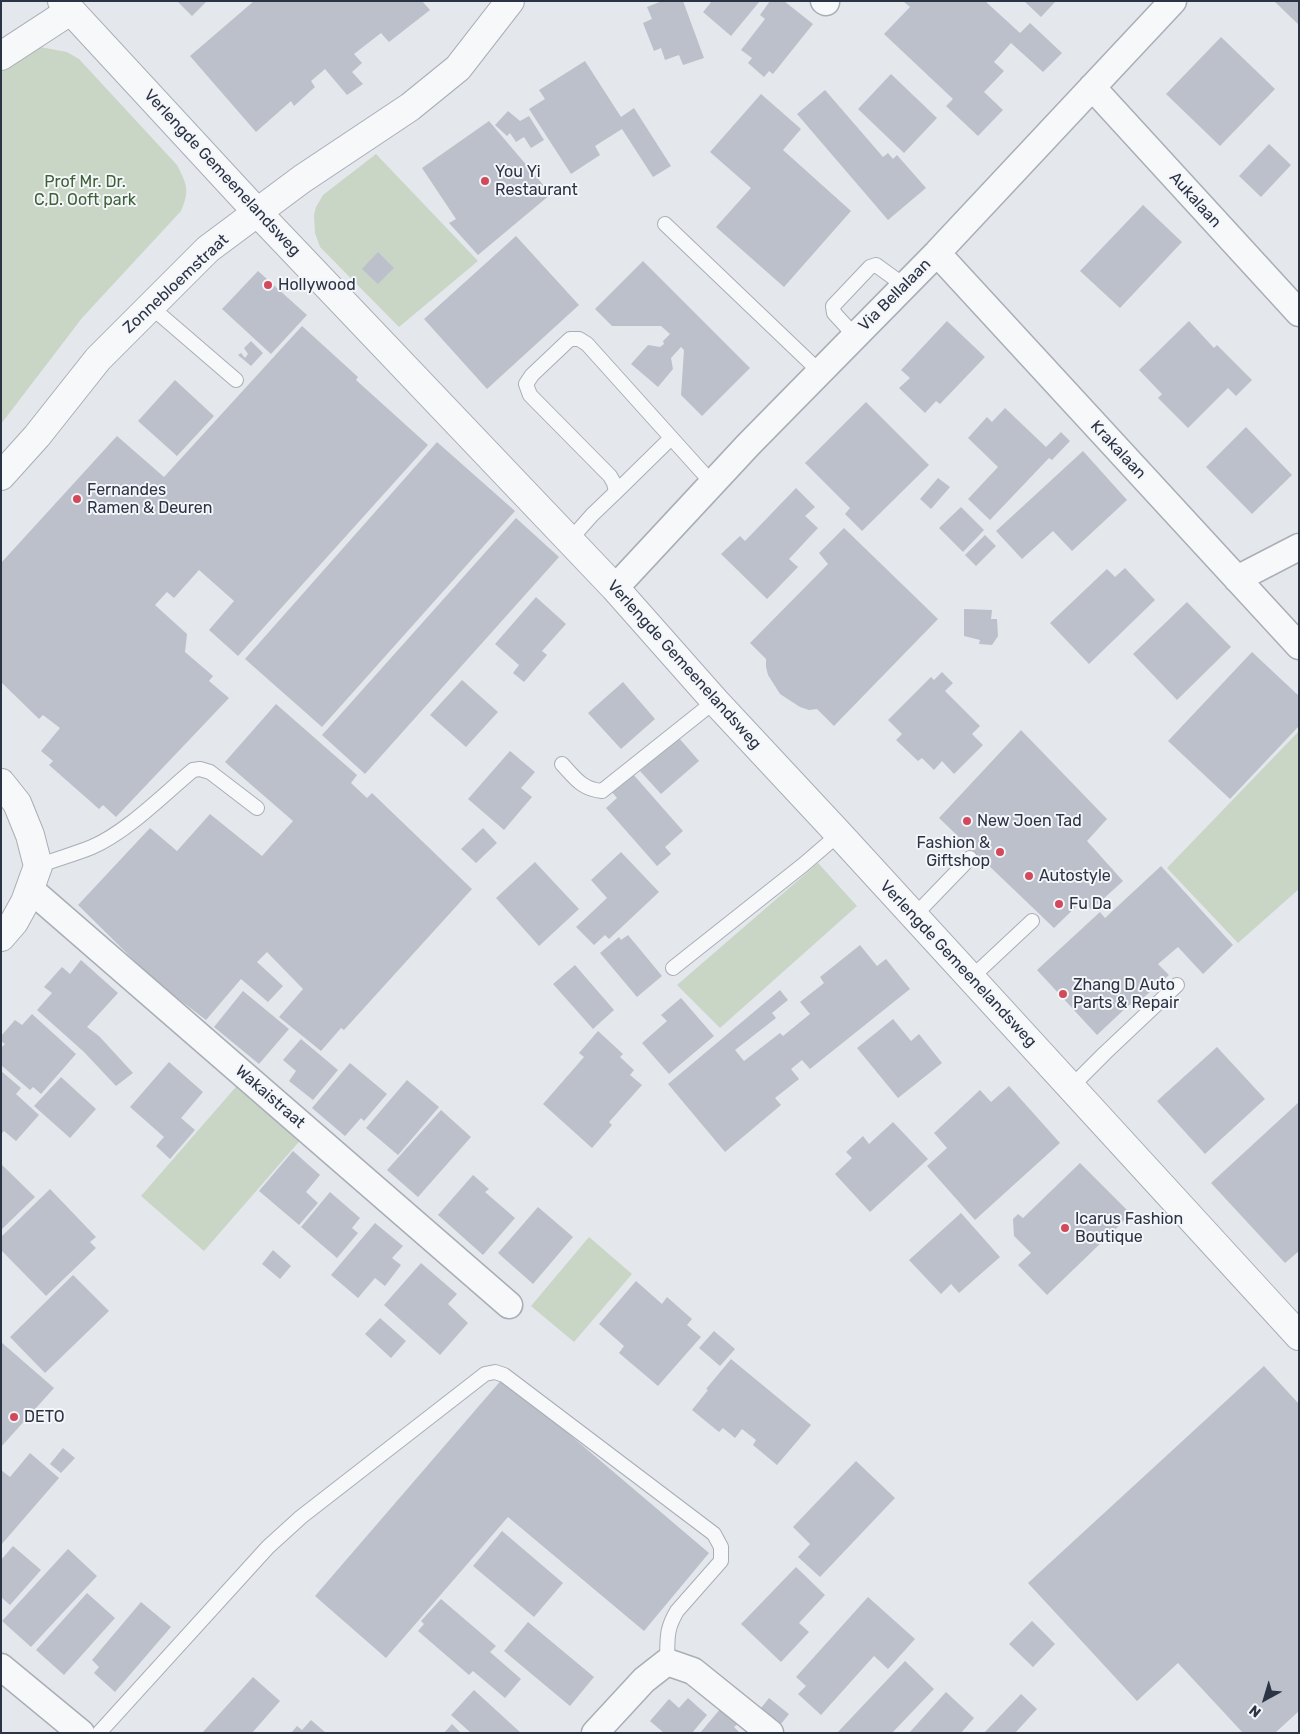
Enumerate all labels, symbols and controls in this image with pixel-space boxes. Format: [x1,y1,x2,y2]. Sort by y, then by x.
street label: Verlengde Gemeenelandsweg [140,86,304,260]
place label: You Yi Restaurant [495,162,578,200]
street label: Aukalaan [1165,168,1225,232]
park label: Prof Mr. Dr. C,D. Ooft park [34,172,136,210]
marker: You Yi Restaurant [479,175,491,187]
street label: Zonnebloemstraat [119,230,233,338]
street label: Via Bellalaan [855,255,935,335]
place label: Hollywood [278,275,356,295]
marker: Hollywood [262,279,274,291]
street label: Krakalaan [1086,417,1150,483]
place label: Fernandes Ramen & Deuren [87,480,212,518]
marker: Fernandes Ramen & Deuren [71,493,83,505]
street label: Verlengde Gemeenelandsweg [603,577,765,753]
place label: New Joen Tad [977,811,1082,831]
marker: New Joen Tad [961,815,973,827]
place label: Fashion & Giftshop [917,833,990,871]
marker: Fashion & Giftshop [994,846,1006,858]
place label: Autostyle [1039,866,1111,886]
marker: Autostyle [1023,870,1035,882]
street label: Verlengde Gemeenelandsweg [876,877,1040,1051]
place label: Fu Da [1069,894,1112,914]
marker: Fu Da [1053,898,1065,910]
place label: Zhang D Auto Parts & Repair [1073,975,1179,1013]
marker: Zhang D Auto Parts & Repair [1057,988,1069,1000]
street label: Wakaistraat [231,1061,309,1133]
place label: Icarus Fashion Boutique [1075,1209,1183,1247]
marker: Icarus Fashion Boutique [1059,1222,1071,1234]
place label: DETO [24,1407,65,1427]
marker: DETO [8,1411,20,1423]
north arrow [1240,1674,1290,1724]
text: N [1246,1701,1265,1721]

